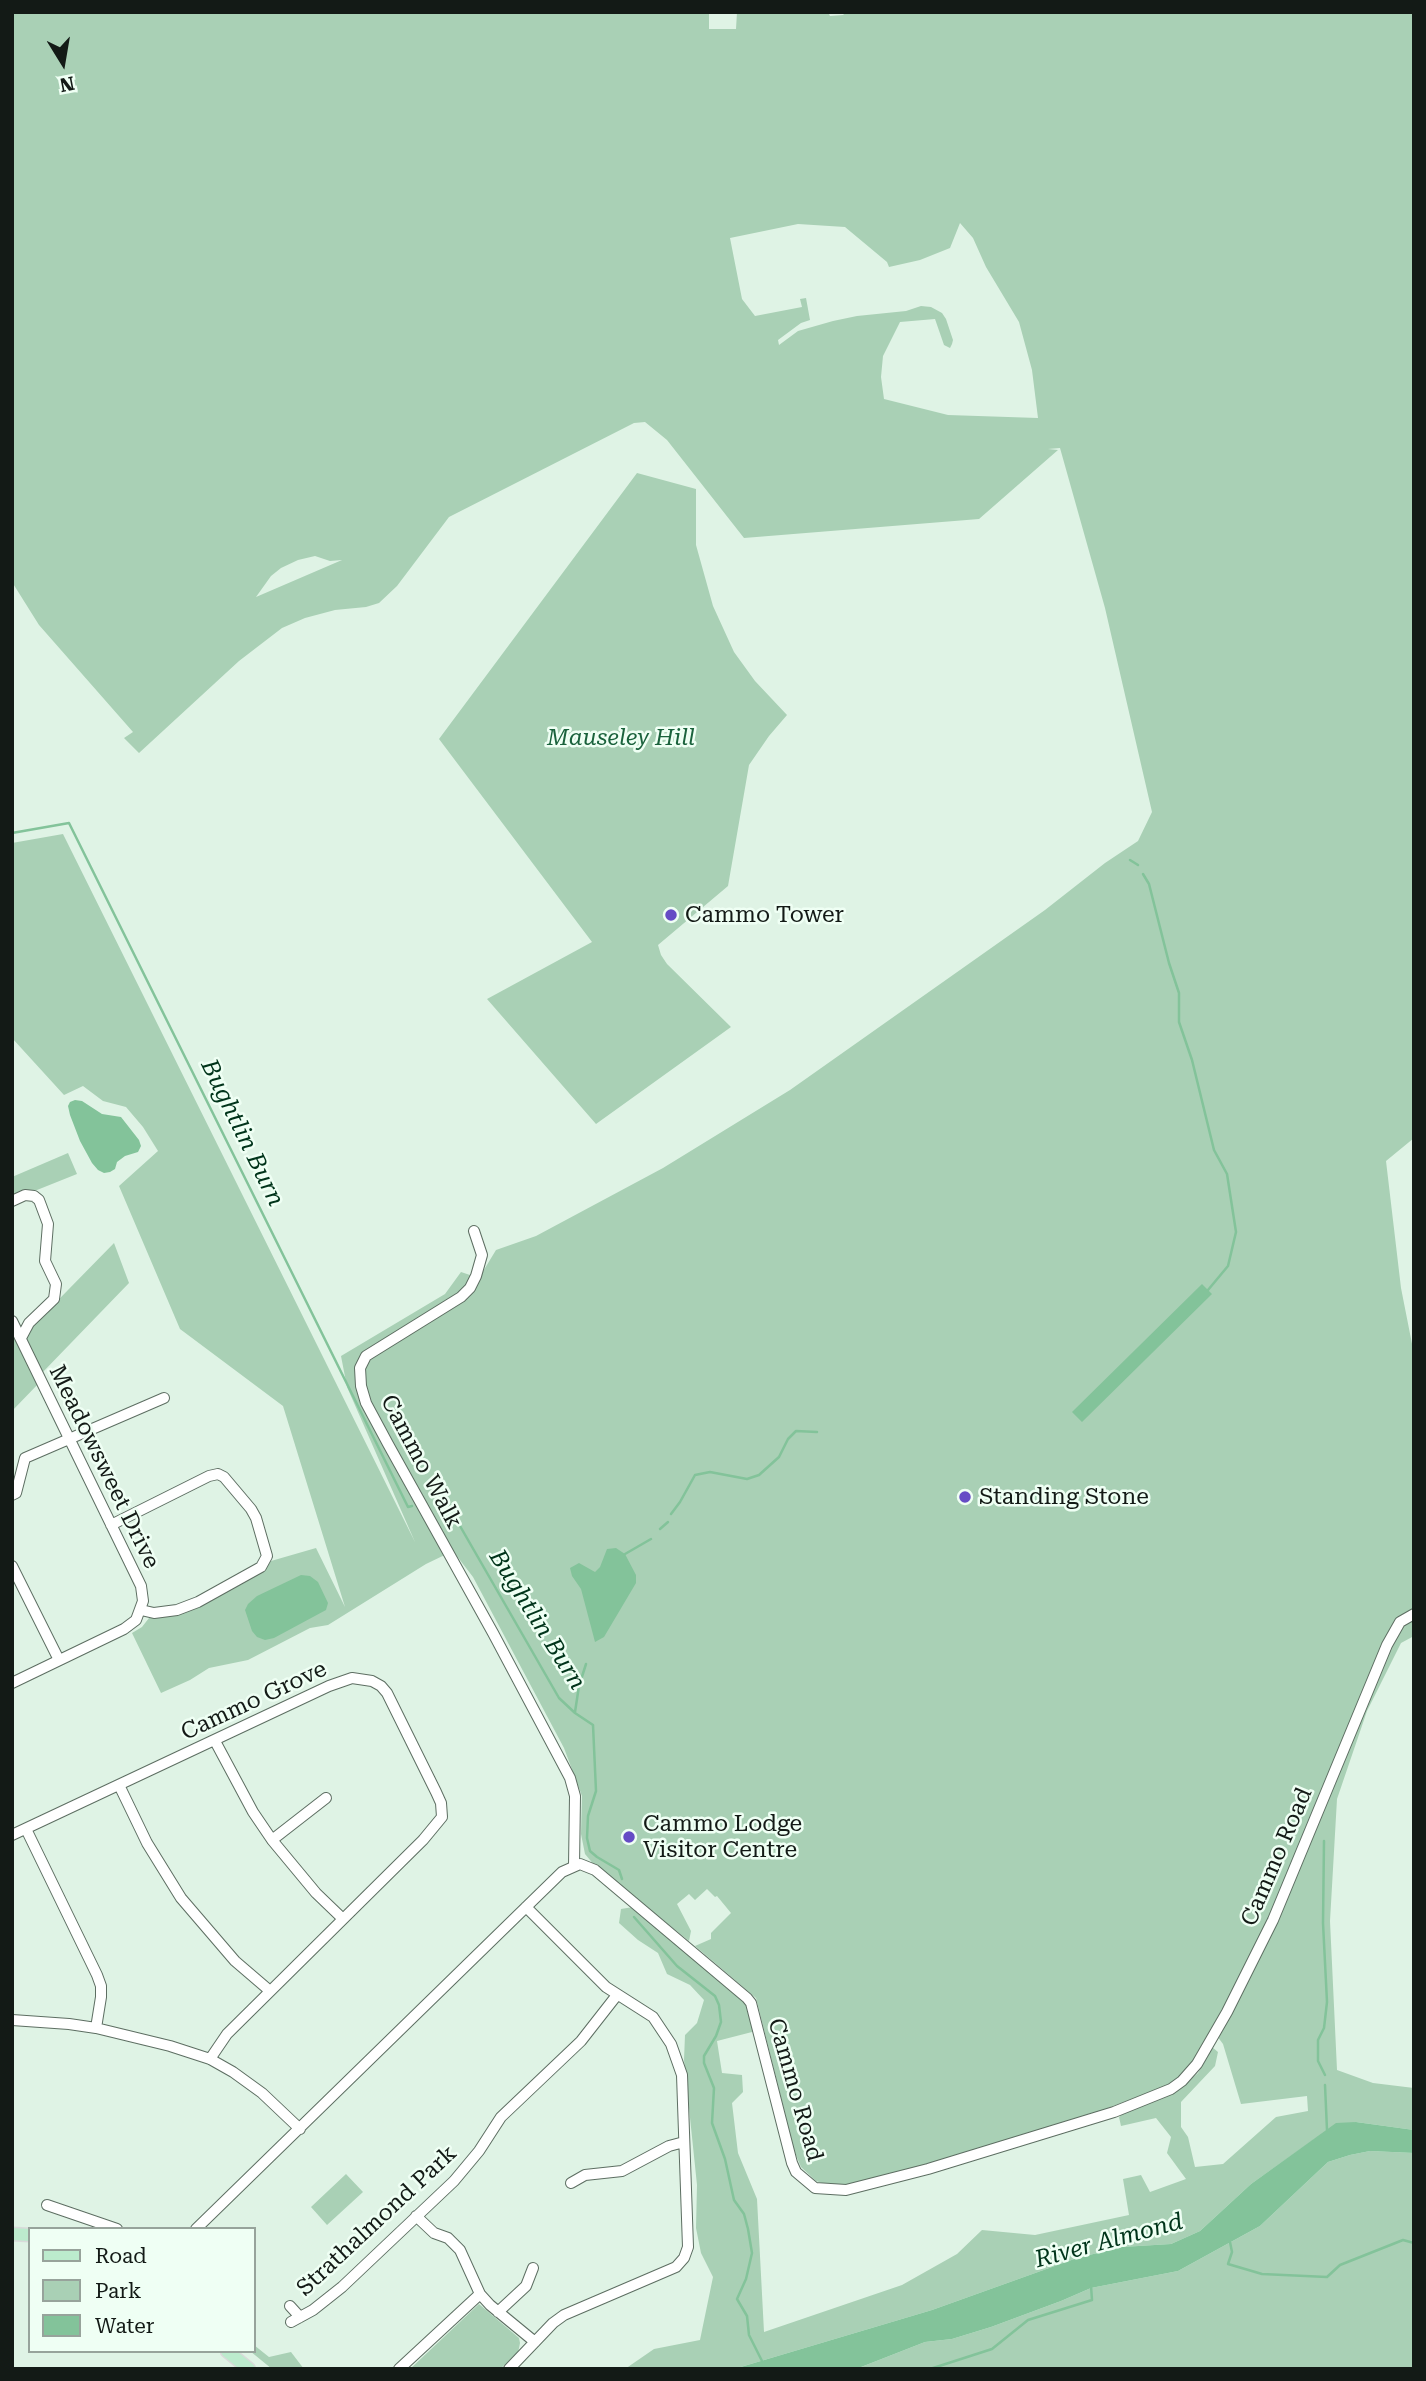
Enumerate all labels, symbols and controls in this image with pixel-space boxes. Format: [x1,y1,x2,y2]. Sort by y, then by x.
north arrow [28,28,98,98]
text: N [58,71,76,97]
park label: Mauseley Hill [547,724,695,752]
place label: Cammo Tower [685,901,844,929]
marker: Cammo Tower [663,907,679,923]
water label: Bughtlin Burn [194,1055,290,1211]
street label: Meadowsweet Drive [43,1361,165,1573]
street label: Cammo Walk [374,1390,468,1534]
place label: Standing Stone [979,1483,1149,1511]
marker: Standing Stone [957,1489,973,1505]
water label: Bughtlin Burn [482,1545,592,1695]
street label: Cammo Grove [177,1655,331,1747]
street label: Cammo Road [1236,1784,1318,1930]
place label: Cammo Lodge Visitor Centre [643,1810,802,1864]
marker: Cammo Lodge Visitor Centre [621,1829,637,1845]
street label: Cammo Road [761,2015,829,2165]
street label: Strathalmond Park [291,2140,463,2302]
water label: River Almond [1032,2207,1186,2275]
legend [28,2227,256,2353]
text: Road [95,2244,147,2268]
text: Park [95,2279,141,2303]
text: Water [95,2314,154,2338]

